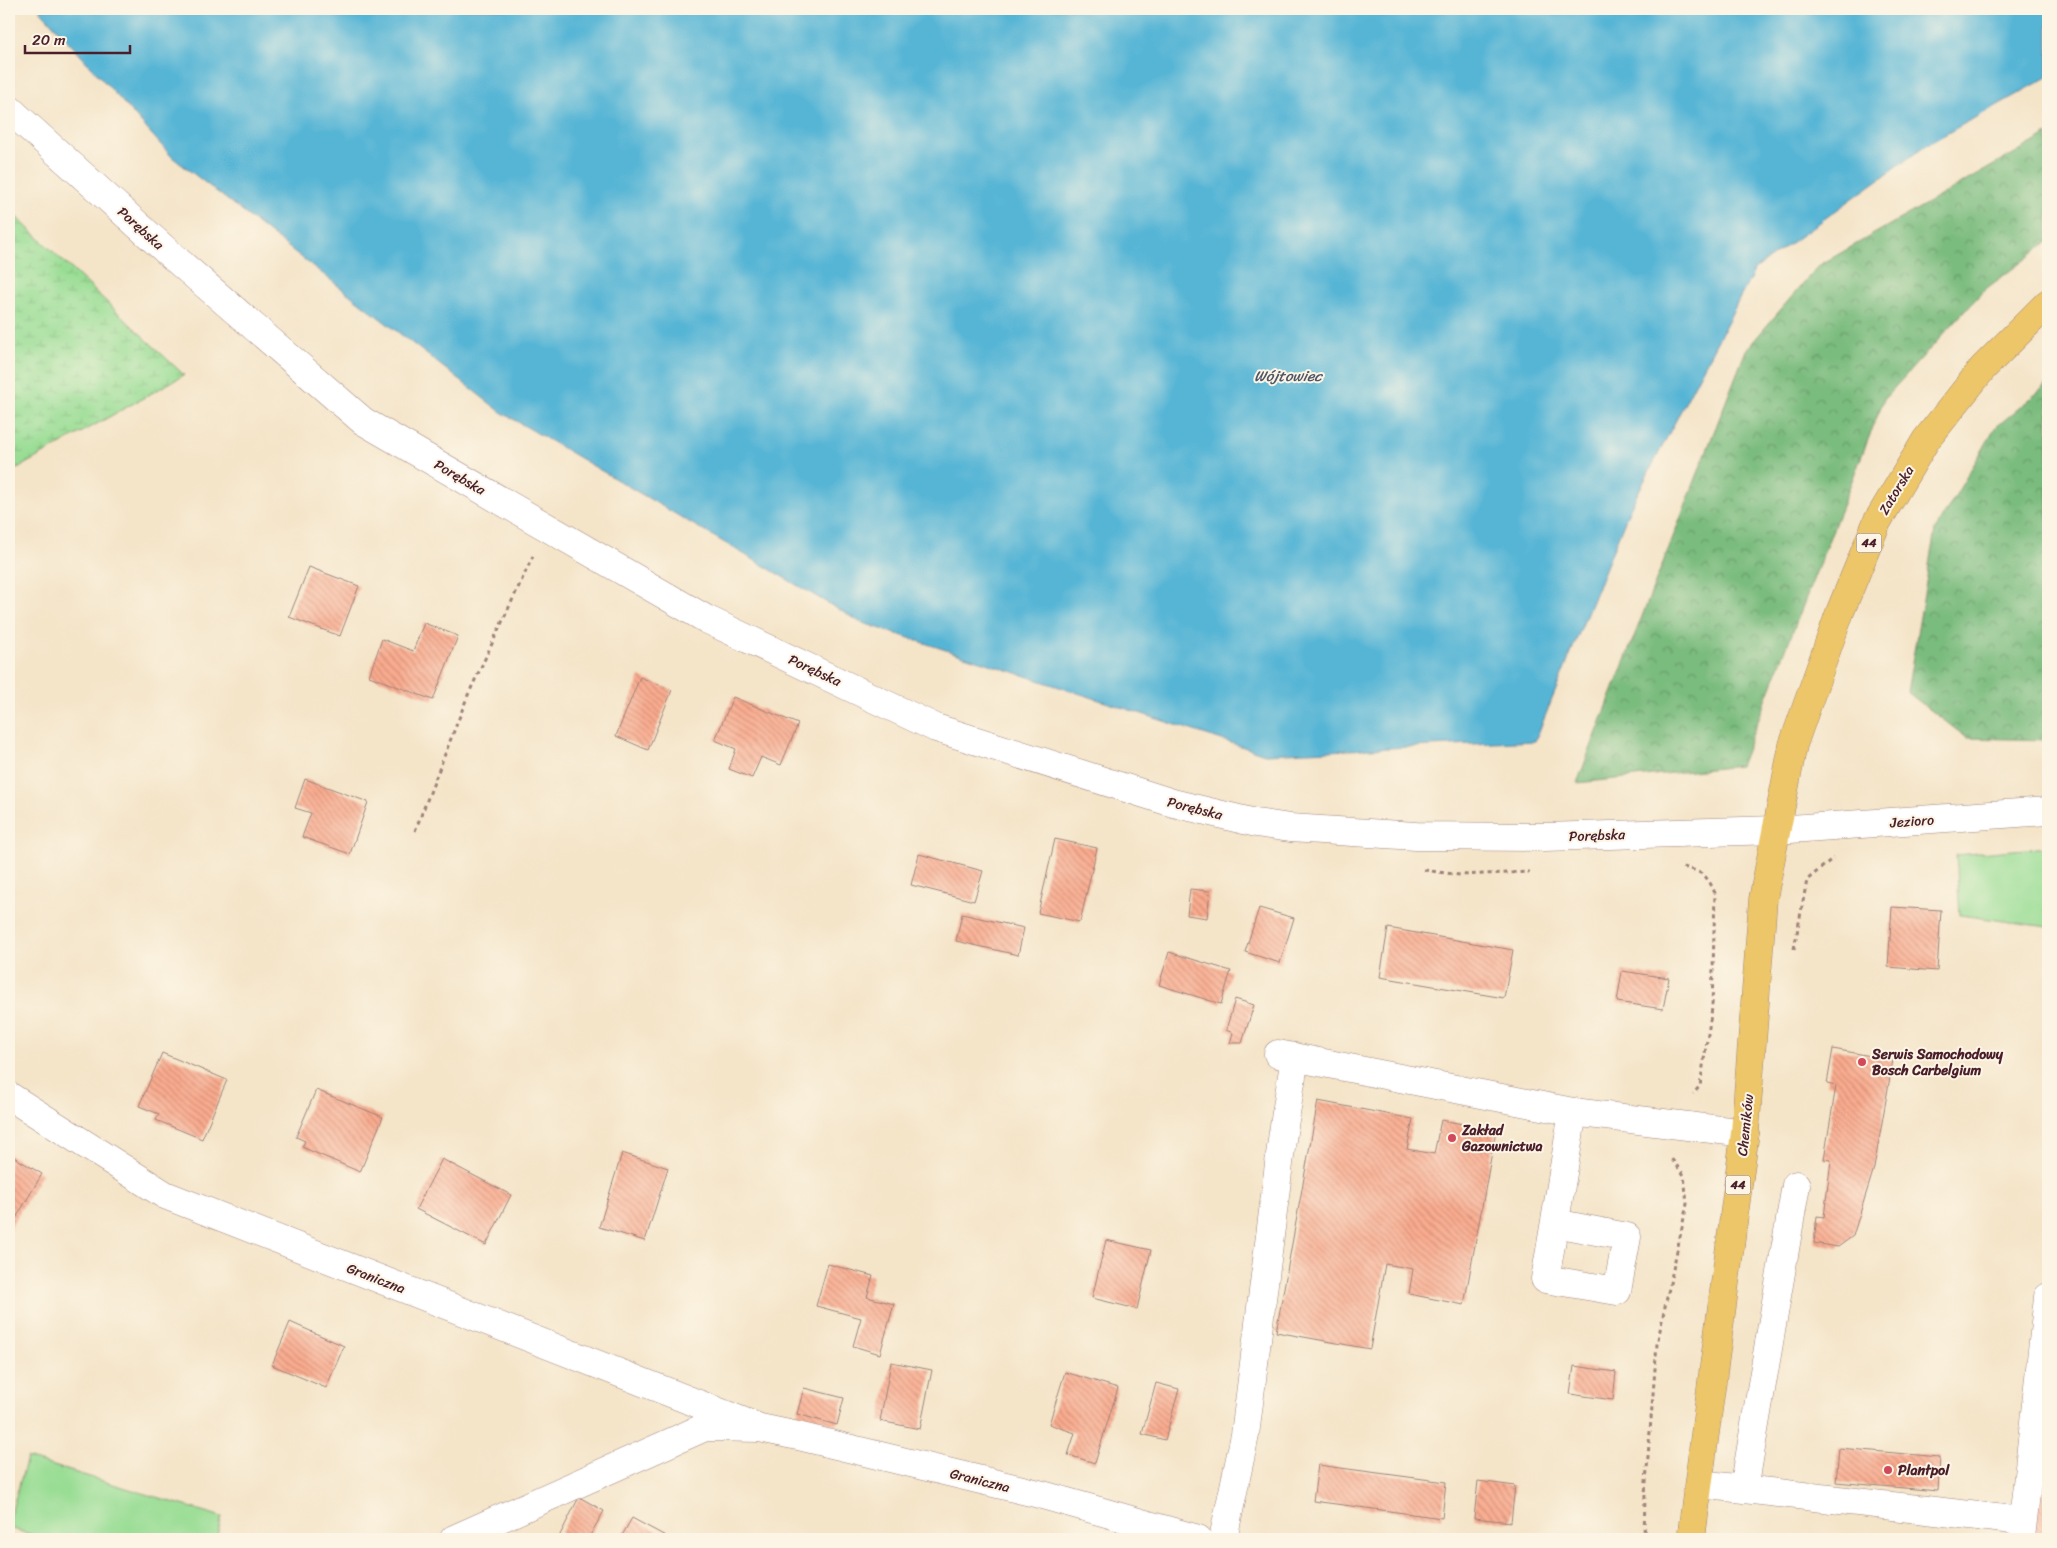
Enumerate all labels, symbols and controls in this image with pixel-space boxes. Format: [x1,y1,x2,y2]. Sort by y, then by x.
scale bar [25,22,130,54]
text: 20 m [32,27,66,53]
street label: Porębska [111,200,171,257]
water label: Wójtowiec [1254,363,1323,389]
street label: Porębska [429,453,491,503]
street label: Zatorska [1872,461,1921,520]
road number: 44 [1856,534,1882,552]
street label: Porębska [784,647,846,694]
street label: Porębska [1165,790,1226,828]
street label: Jezioro [1888,807,1935,836]
street label: Porębska [1568,822,1627,849]
place label: Serwis Samochodowy Bosch Carbelgium [1871,1042,2004,1083]
marker: Serwis Samochodowy Bosch Carbelgium [1856,1056,1868,1068]
street label: Chemików [1730,1093,1761,1157]
place label: Zakład Gazownictwa [1461,1118,1542,1159]
marker: Zakład Gazownictwa [1446,1132,1458,1144]
road number: 44 [1726,1176,1750,1194]
street label: Graniczna [343,1256,409,1301]
place label: Plantpol [1898,1458,1950,1483]
street label: Graniczna [947,1461,1013,1500]
marker: Plantpol [1882,1464,1894,1476]

